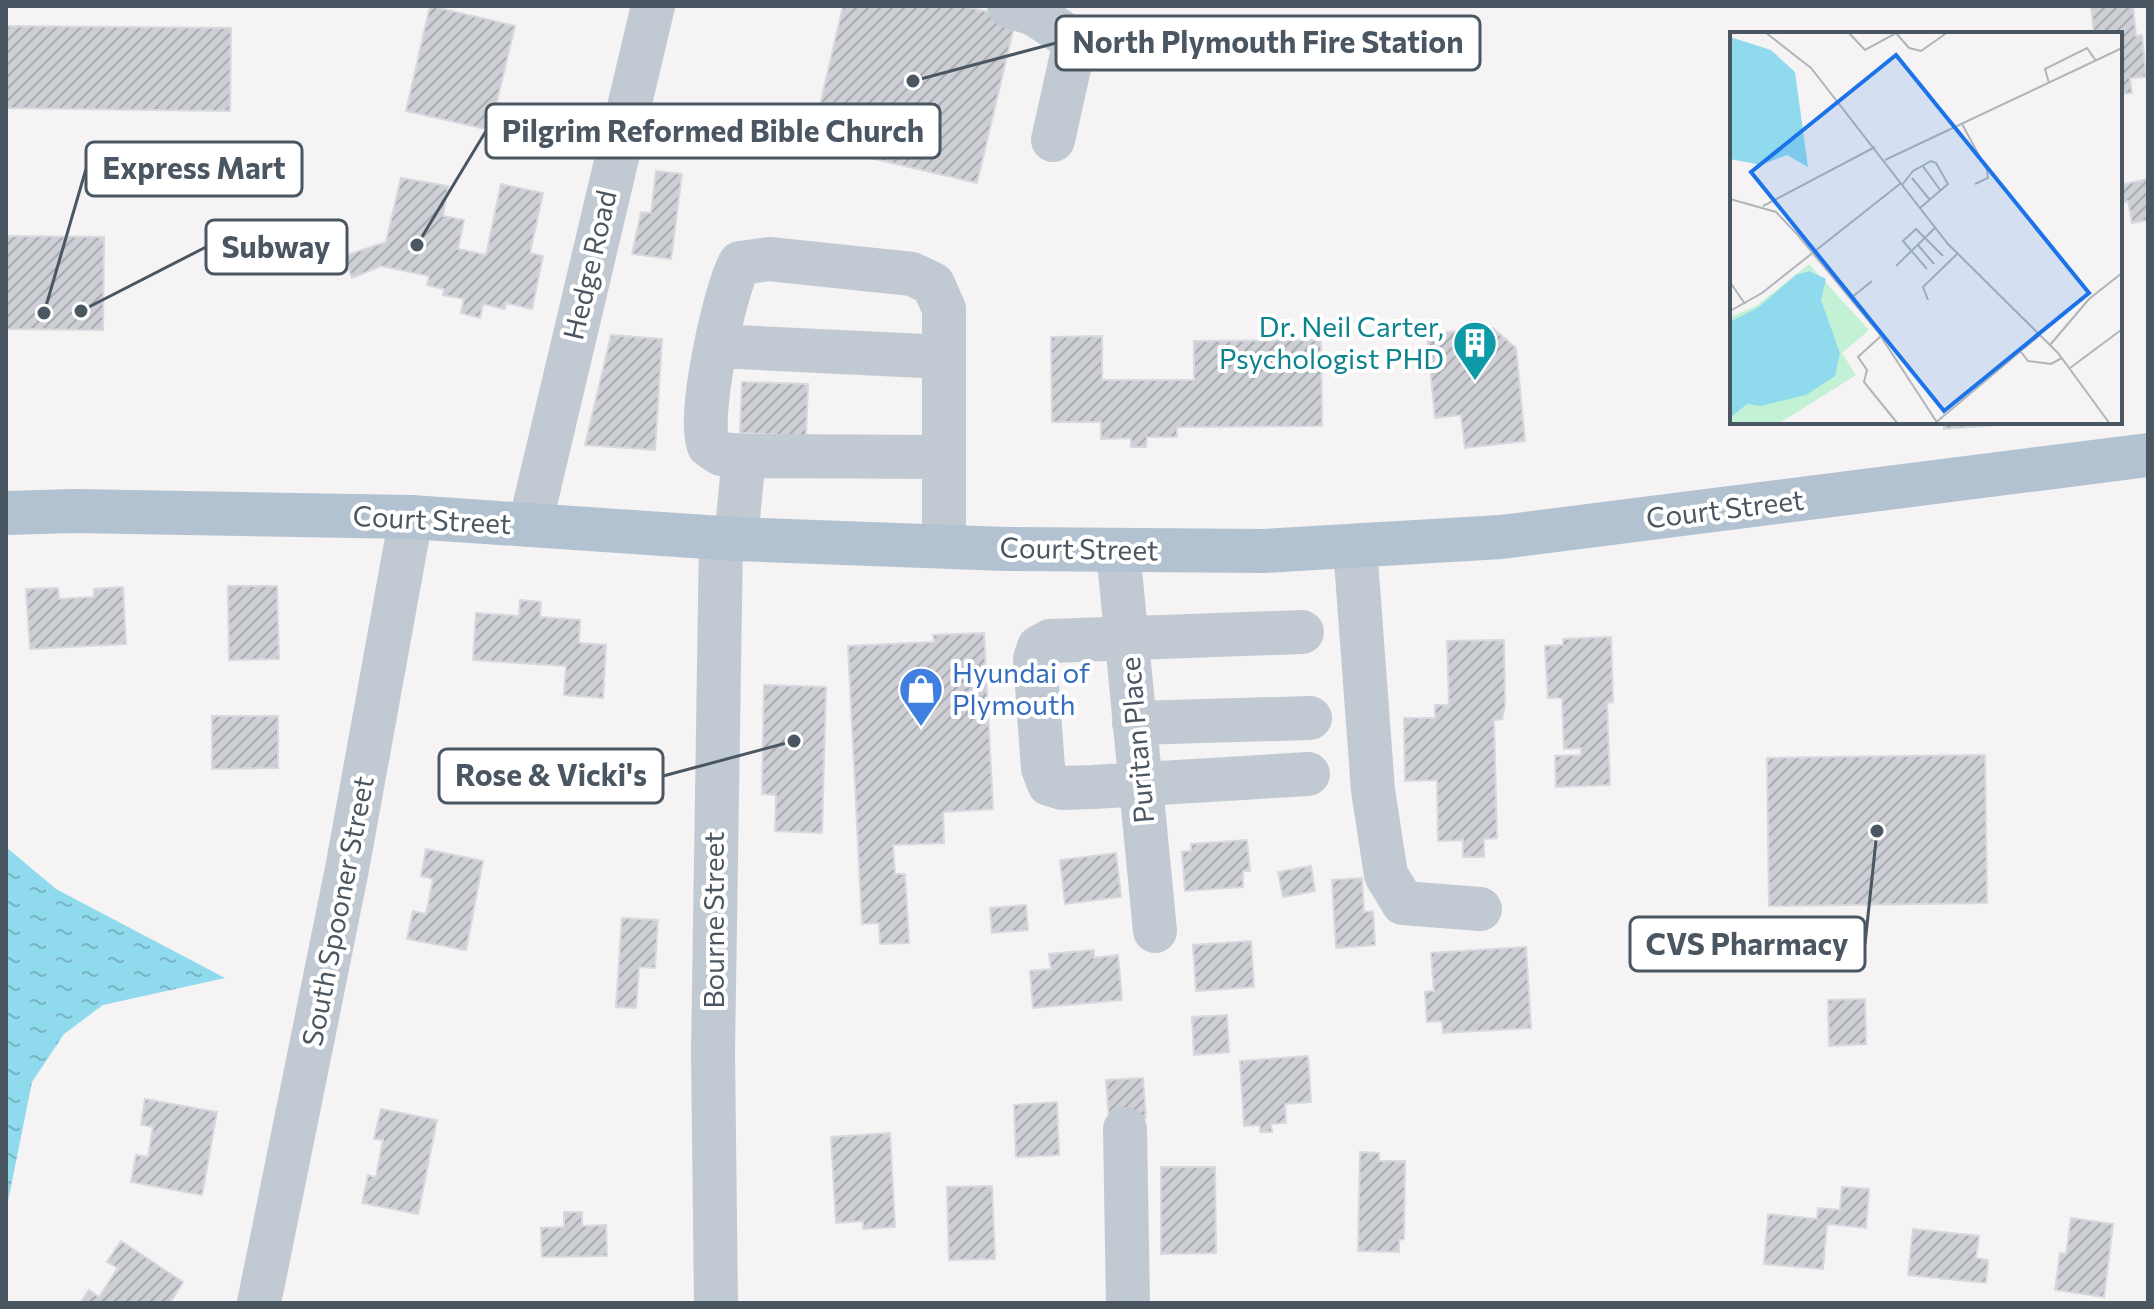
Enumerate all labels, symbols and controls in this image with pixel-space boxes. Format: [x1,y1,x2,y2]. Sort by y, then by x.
callout: North Plymouth Fire Station [1056,16,1480,70]
text: North Plymouth Fire Station [1072,22,1464,59]
inset map [1730,32,2122,424]
callout: Pilgrim Reformed Bible Church [486,104,940,158]
text: Pilgrim Reformed Bible Church [502,111,924,148]
callout: Express Mart [86,142,302,196]
text: Express Mart [102,148,286,185]
street label: Hedge Road [555,187,623,343]
callout: Subway [206,220,347,274]
text: Subway [222,227,331,264]
place label: Dr. Neil Carter, Psychologist PHD [1219,309,1444,375]
building icon: Dr. Neil Carter, Psychologist PHD [1451,319,1499,382]
street label: Court Street [1644,481,1806,535]
street label: Court Street [352,498,512,540]
street label: Court Street [999,530,1159,566]
place label: Hyundai of Plymouth [952,655,1090,721]
street label: Puritan Place [1112,655,1160,825]
shop icon: Hyundai of Plymouth [897,665,945,728]
callout: Rose & Vicki's [439,749,663,803]
text: Rose & Vicki's [455,755,647,792]
street label: South Spooner Street [294,773,380,1049]
street label: Bourne Street [696,832,730,1008]
callout: CVS Pharmacy [1630,917,1865,971]
text: CVS Pharmacy [1646,924,1849,961]

